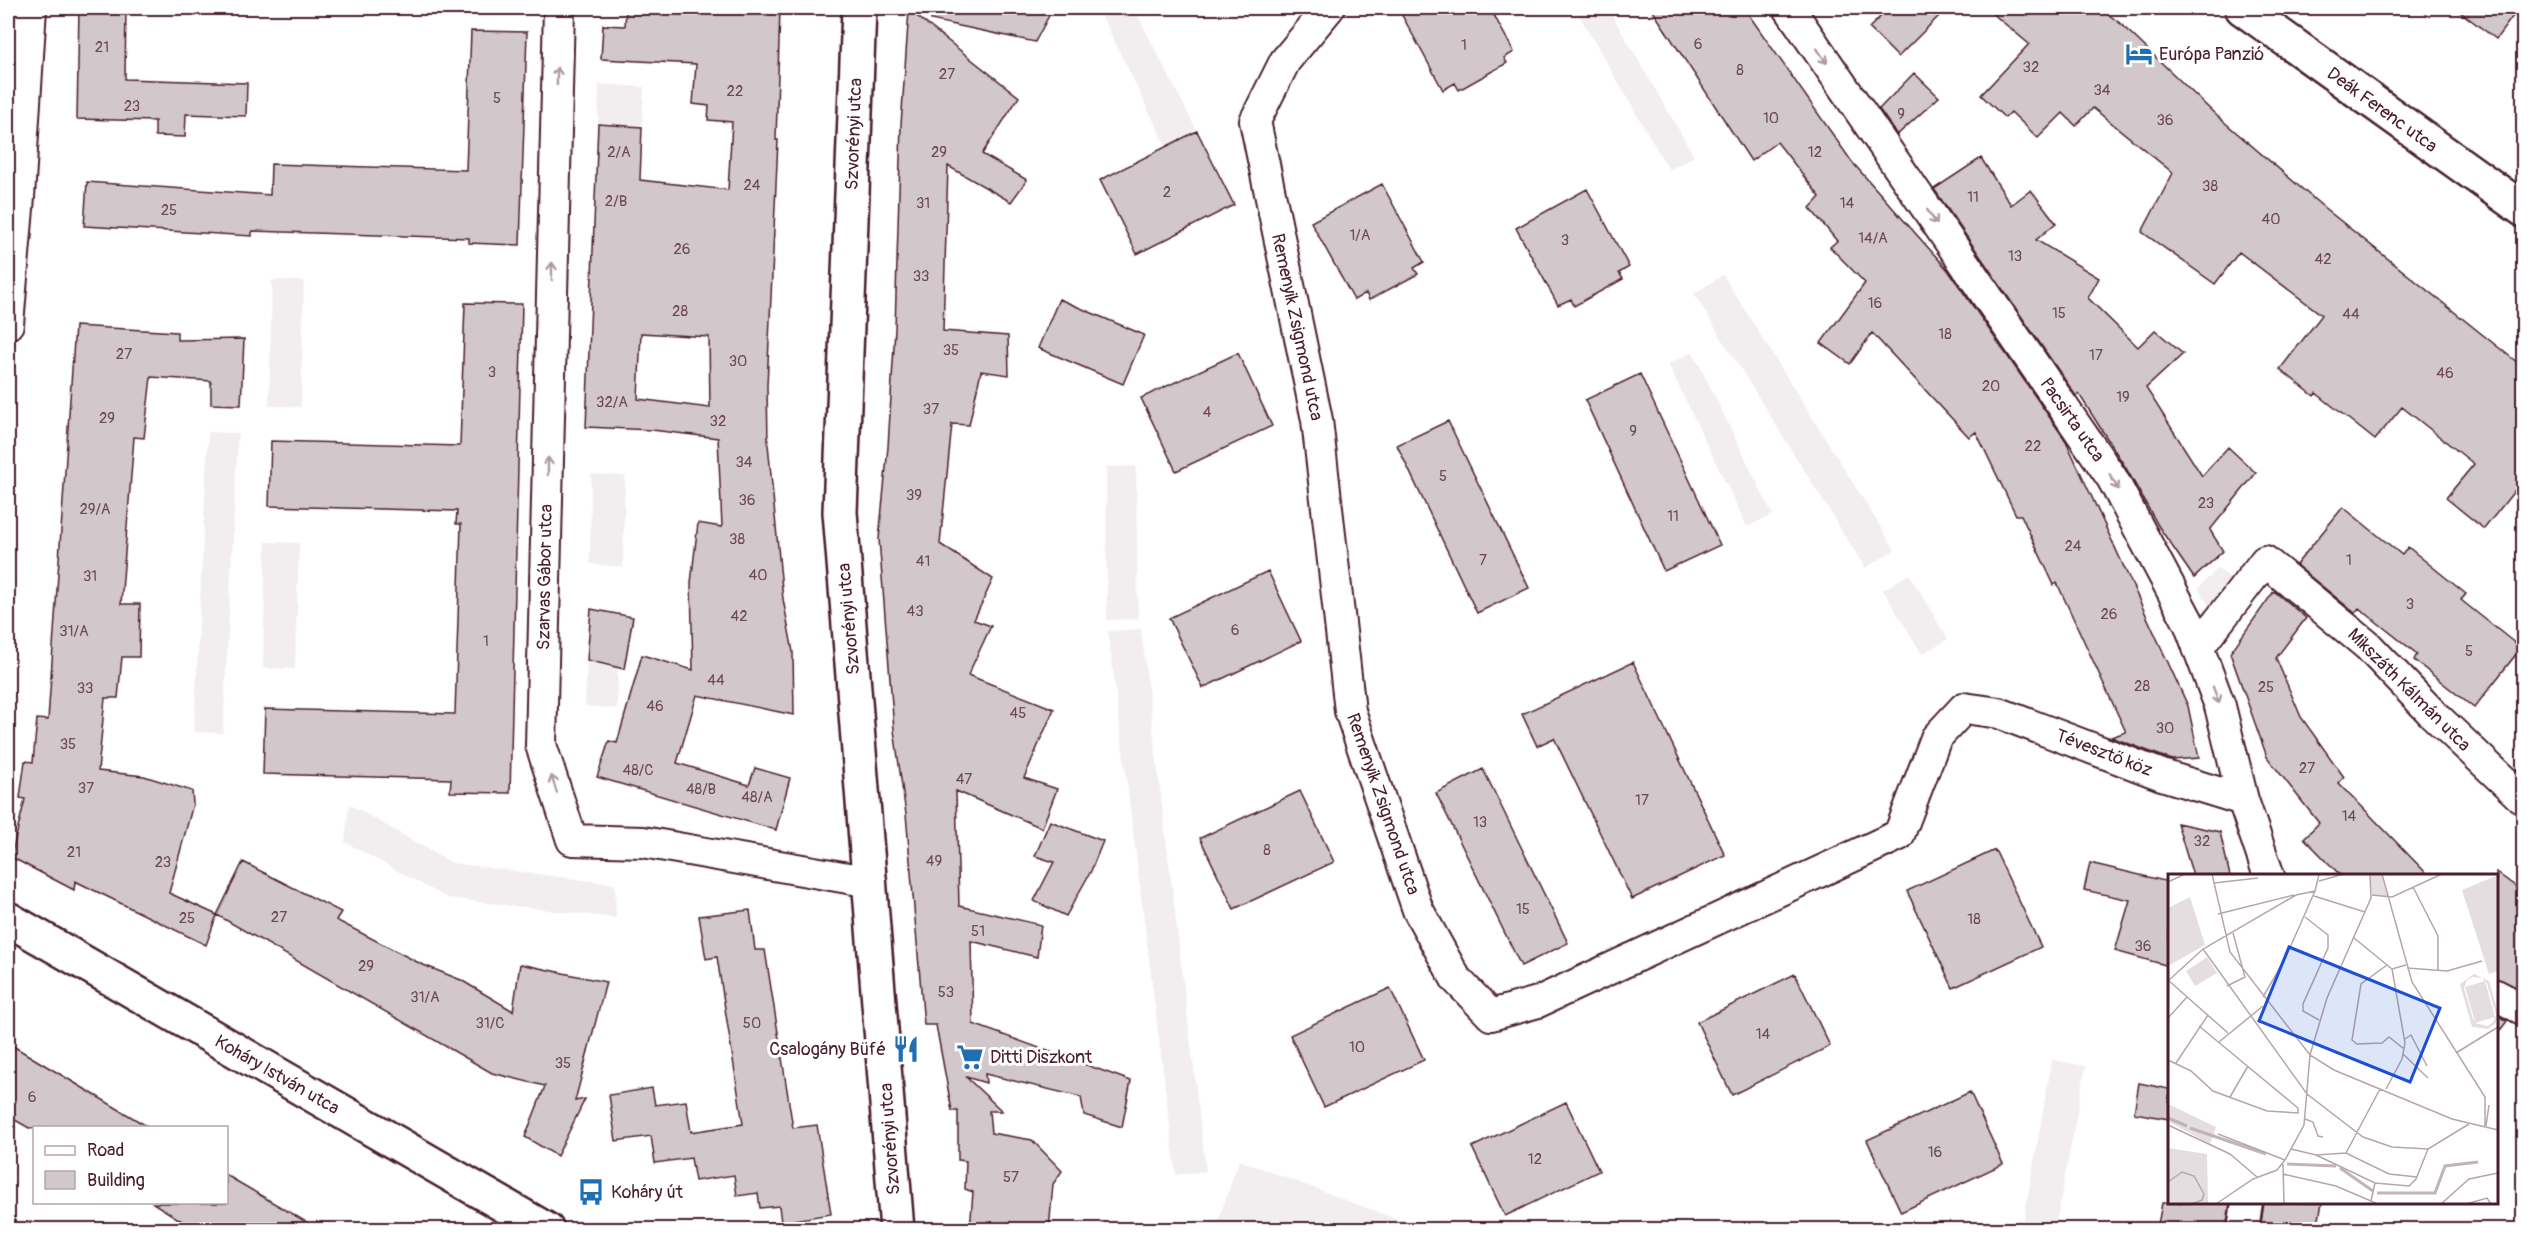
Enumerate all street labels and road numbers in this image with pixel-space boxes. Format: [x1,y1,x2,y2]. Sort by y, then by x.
street label: Deák Ferenc utca [2322,62,2442,158]
street label: Szvorényi utca [841,78,867,190]
street label: Remenyik Zsigmond utca [1266,231,1328,423]
street label: Pacsirta utca [2035,373,2109,467]
street label: Szarvas Gábor utca [532,504,558,650]
street label: Szvorényi utca [833,562,865,676]
street label: Mikszáth Kálmán utca [2343,624,2475,756]
street label: Remenyik Zsigmond utca [1341,710,1425,898]
street label: Tévesztő köz [2052,724,2156,782]
street label: Koháry István utca [211,1030,343,1120]
street label: Szvorényi utca [875,1082,905,1196]

